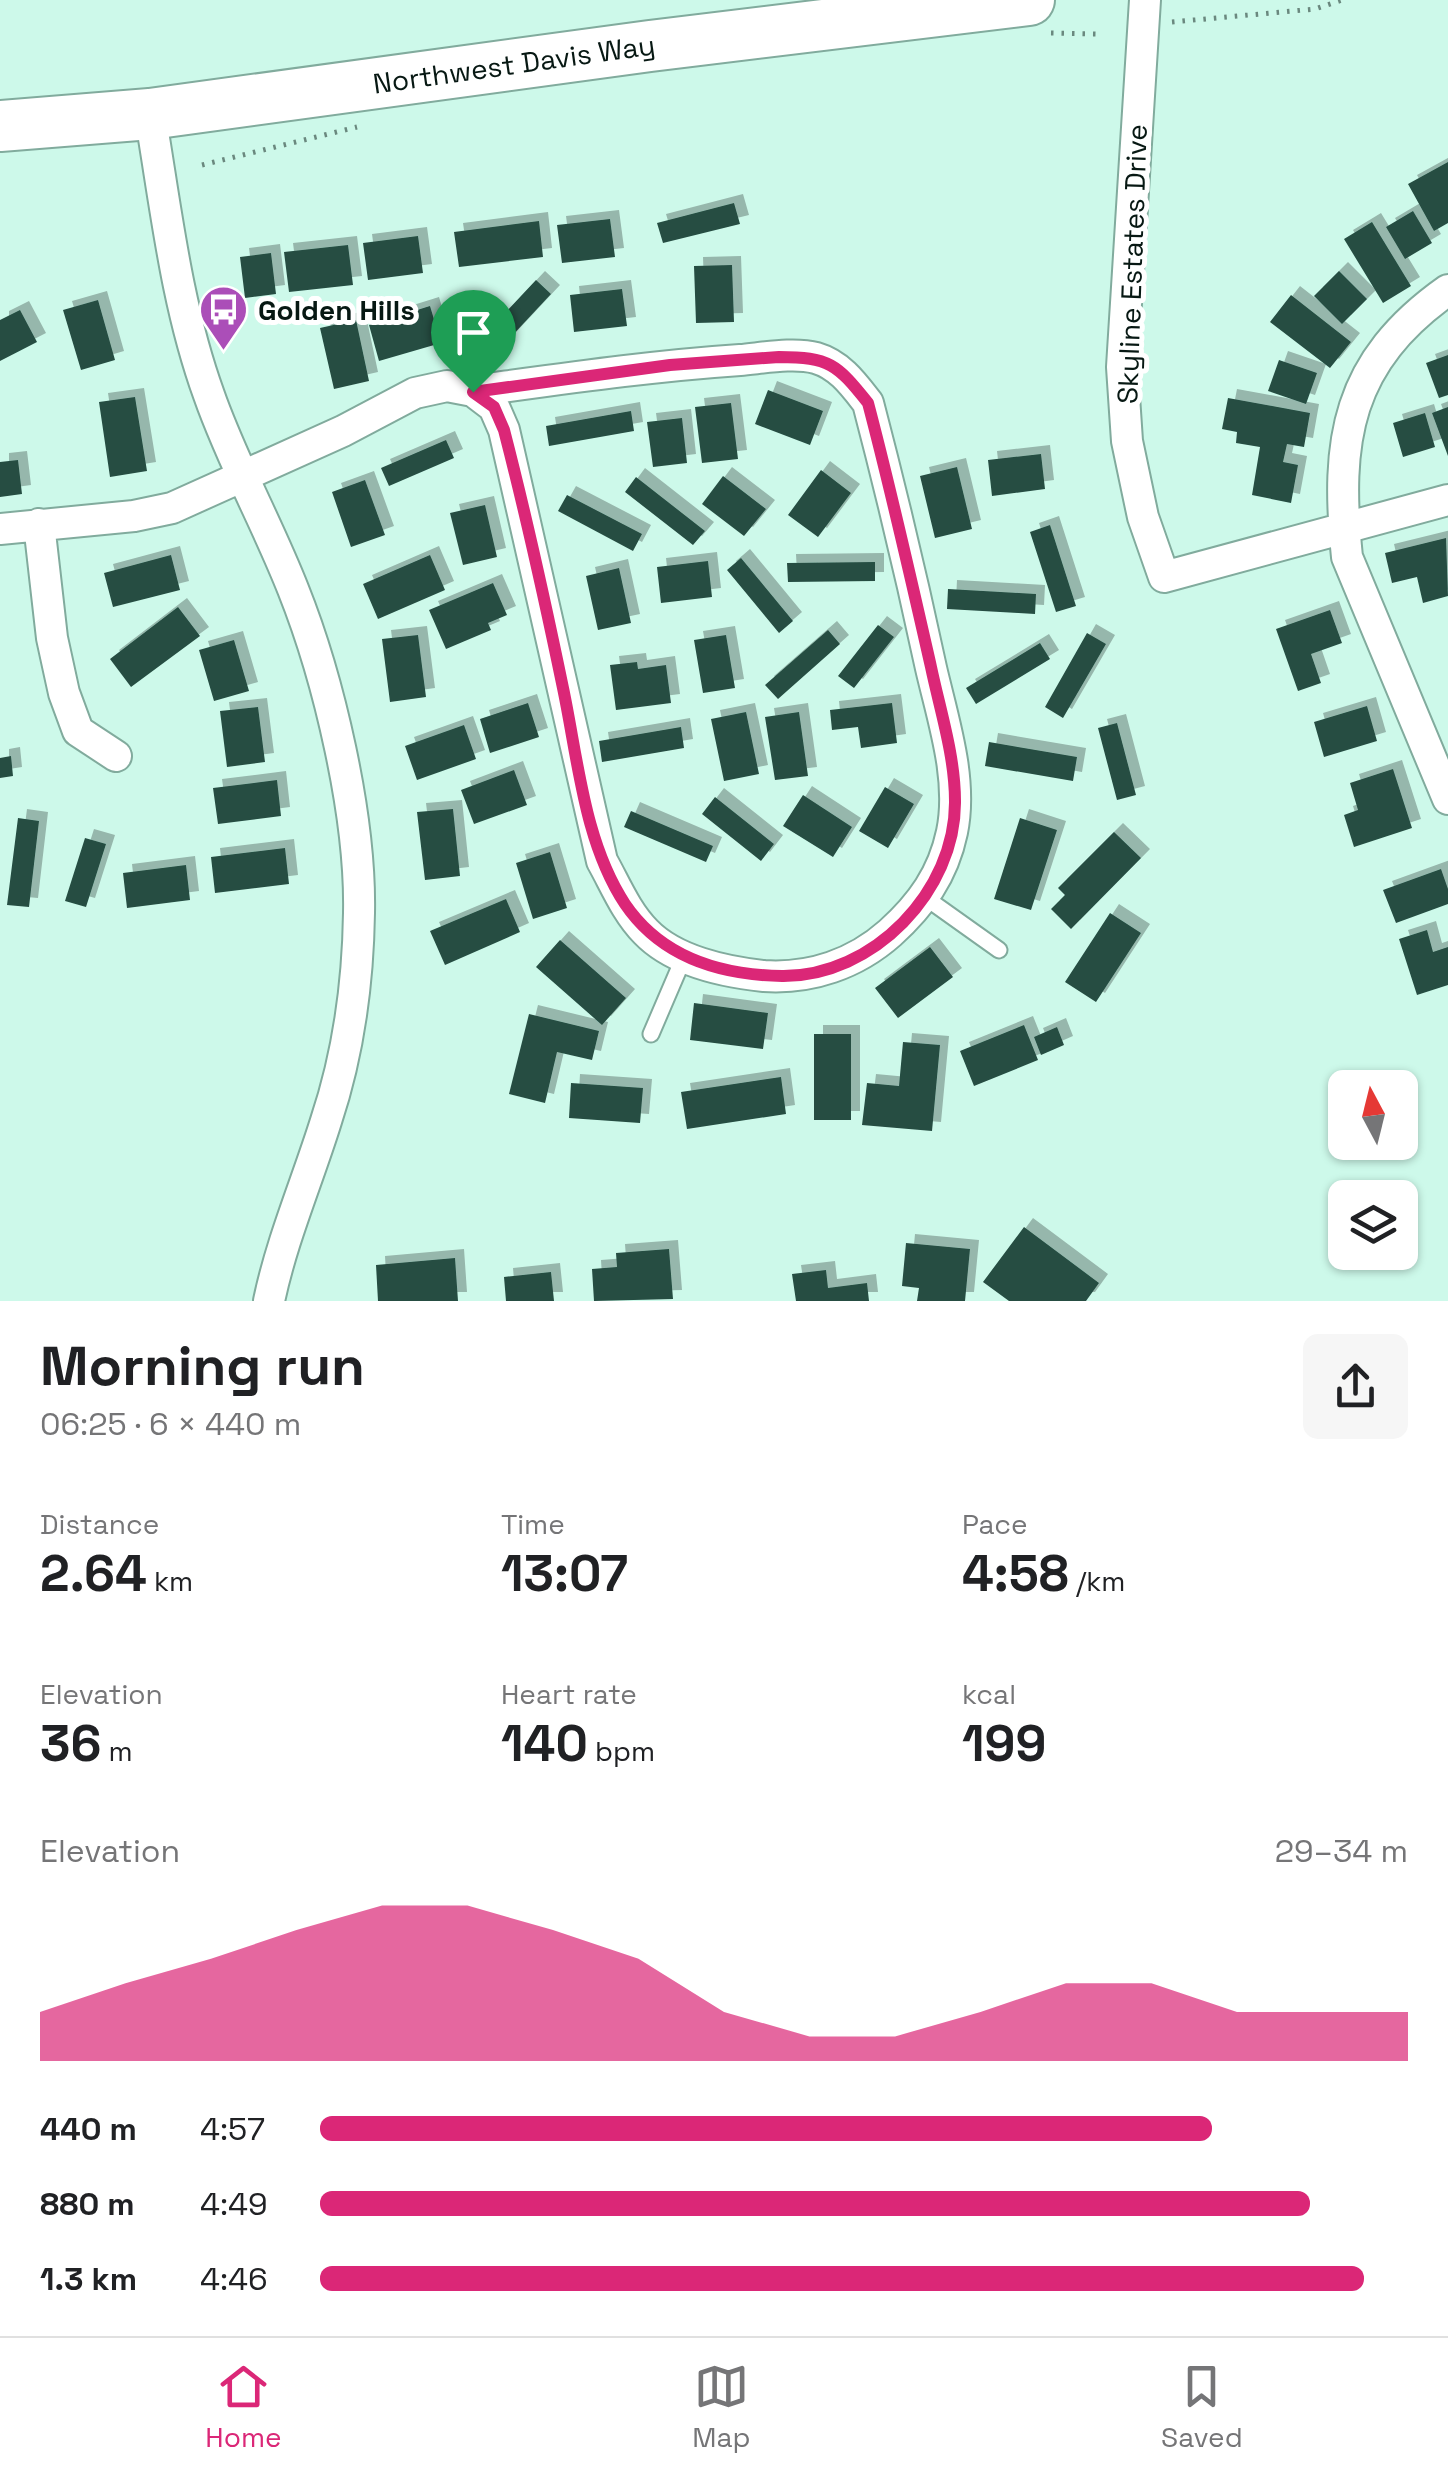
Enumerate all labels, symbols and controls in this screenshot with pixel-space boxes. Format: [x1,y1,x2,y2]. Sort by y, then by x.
street label: Northwest Davis Way [371,26,657,102]
street label: Skyline Estates Drive [1109,123,1155,405]
bus stop icon: Golden Hills [197,284,249,352]
pin [431,290,516,393]
place label: Golden Hills [258,292,415,328]
icon: arrive [446,305,501,360]
north arrow [1328,1070,1418,1160]
map controls [1328,1070,1418,1270]
button: layers [1328,1180,1418,1270]
text: Morning run [40,1331,365,1401]
button: share [1303,1334,1408,1439]
text: 06:25 · 6 × 440 m [40,1404,301,1444]
text: Distance [40,1506,159,1542]
text: Time [501,1506,565,1542]
text: Pace [962,1506,1028,1542]
text: 2.64 [40,1542,147,1606]
text: 13:07 [501,1542,628,1606]
text: 4:58 [962,1542,1069,1606]
text: km [147,1563,193,1599]
text: /km [1069,1563,1125,1599]
text: Elevation [40,1676,163,1712]
text: Heart rate [501,1676,637,1712]
text: kcal [962,1676,1016,1712]
text: 36 [40,1712,101,1776]
text: 140 [501,1712,588,1776]
text: 199 [962,1712,1046,1776]
text: m [101,1733,133,1769]
text: bpm [588,1733,655,1769]
text: Elevation [40,1831,180,1871]
text: 29–34 m [1275,1831,1408,1871]
text: 440 m [40,2109,137,2149]
text: 4:57 [200,2109,265,2149]
text: 880 m [40,2184,135,2224]
text: 4:49 [200,2184,268,2224]
text: 1.3 km [40,2259,137,2299]
text: 4:46 [200,2259,268,2299]
tab: Home [205,2359,282,2455]
tab: Map [692,2359,751,2455]
tab: Saved [1161,2359,1243,2455]

